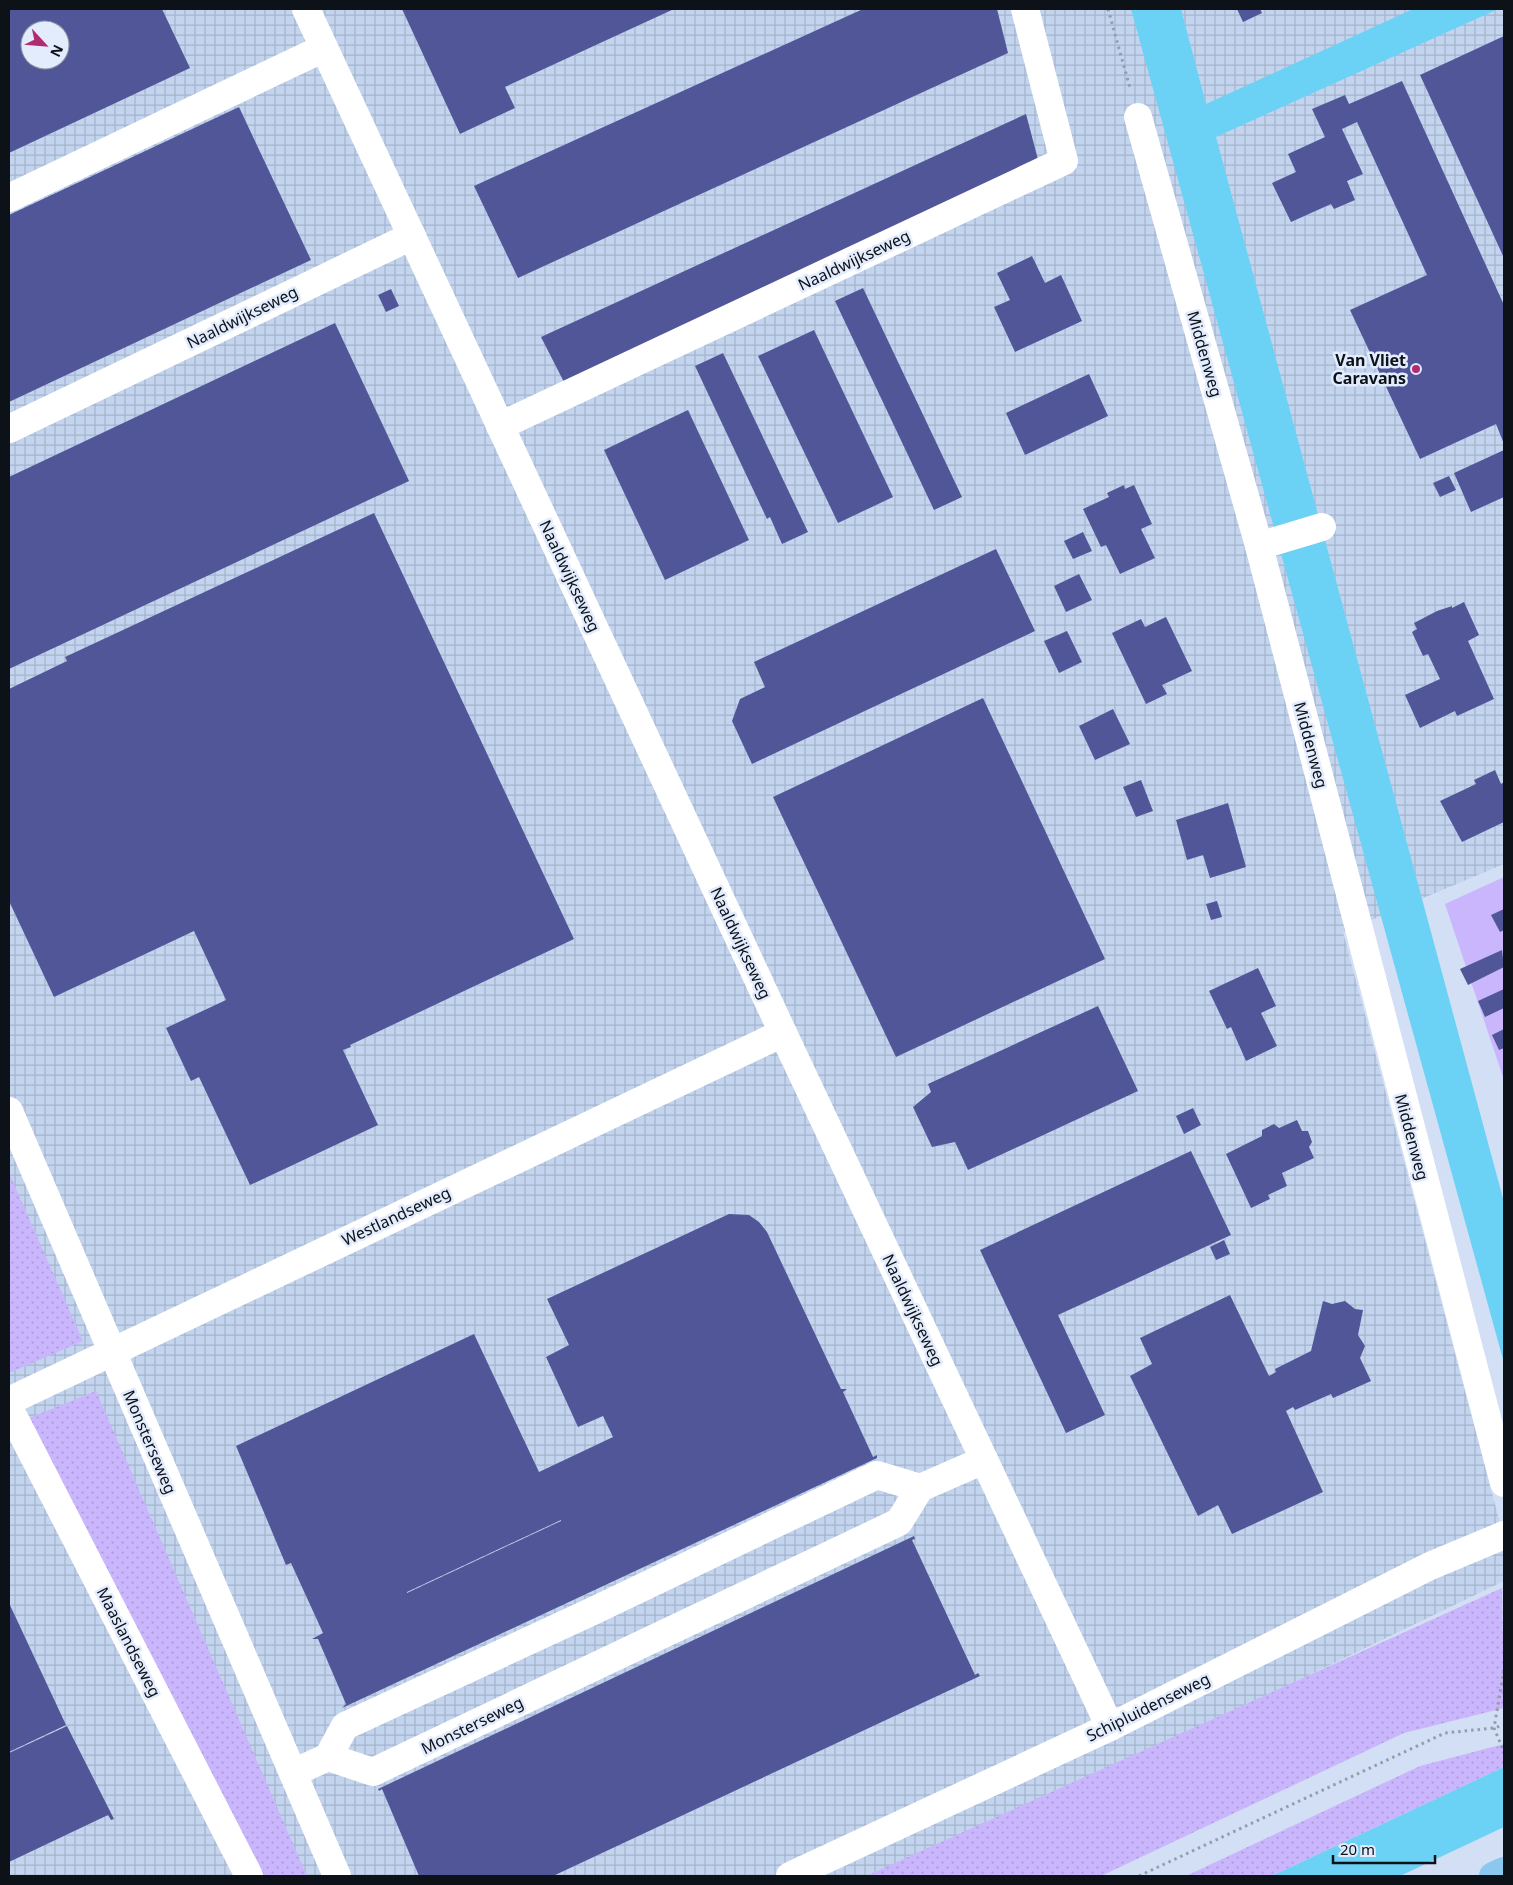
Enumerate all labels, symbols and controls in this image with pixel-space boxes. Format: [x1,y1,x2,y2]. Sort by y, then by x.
north arrow [20,20,70,70]
text: N [46,42,68,60]
street label: Naaldwijkseweg [794,224,914,296]
street label: Naaldwijkseweg [183,281,301,353]
street label: Middenweg [1182,308,1228,400]
place label: Van Vliet Caravans [1333,349,1406,389]
marker: Van Vliet Caravans [1410,363,1422,375]
street label: Naaldwijkseweg [534,516,606,636]
street label: Middenweg [1289,699,1333,791]
street label: Naaldwijkseweg [705,883,777,1003]
street label: Middenweg [1390,1091,1434,1183]
street label: Westlandseweg [338,1181,454,1251]
street label: Naaldwijkseweg [877,1250,949,1370]
street label: Monsterseweg [118,1387,182,1497]
street label: Maaslandseweg [92,1583,166,1701]
street label: Schipluidenseweg [1082,1668,1214,1746]
street label: Monsterseweg [417,1691,527,1759]
scale bar [1333,1832,1436,1864]
text: 20 m [1340,1839,1375,1859]

